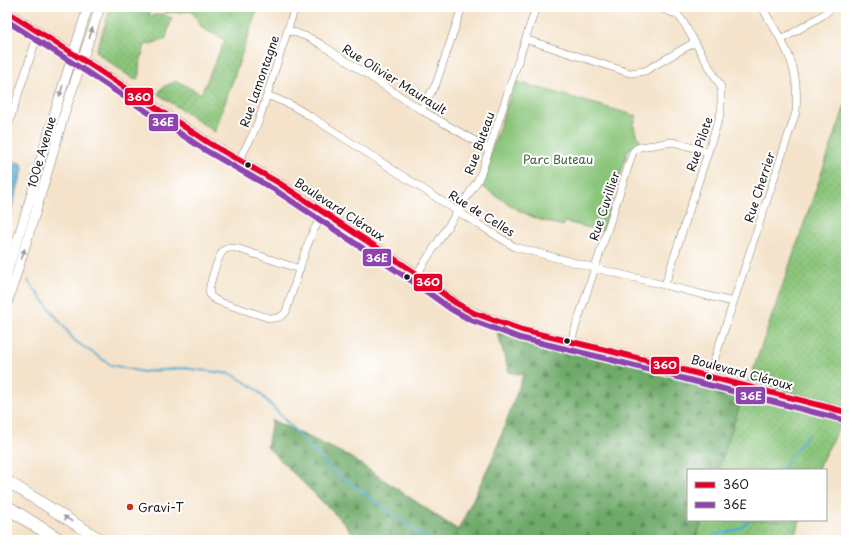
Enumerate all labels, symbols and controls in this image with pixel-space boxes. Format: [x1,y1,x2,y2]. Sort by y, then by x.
one-way arrow [88,27,94,39]
street label: Rue Lamontagne [235,32,283,130]
street label: Rue Olivier Maurault [339,39,451,119]
one-way arrow [58,85,64,97]
line badge: 36O [124,87,154,106]
text: 36O [127,88,151,105]
street label: Rue Buteau [459,109,499,177]
line badge: 36E [148,113,179,132]
text: 36E [152,113,174,130]
street label: 100e Avenue [22,114,60,190]
street label: Rue Pilote [681,114,717,174]
street label: Rue Cherrier [739,149,779,225]
park label: Parc Buteau [523,150,593,168]
unlabelled marker [243,160,253,170]
street label: Rue Cuvillier [584,168,624,243]
street label: Boulevard Cléroux [291,173,389,245]
street label: Rue de Celles [445,185,519,241]
one-way arrow [20,247,26,259]
line badge: 36E [362,248,392,267]
text: 36E [366,249,388,266]
unlabelled marker [402,272,412,282]
line badge: 36O [413,273,443,292]
text: 36O [416,273,440,290]
unlabelled marker [562,336,572,346]
street label: Boulevard Cléroux [689,350,795,394]
line badge: 36O [650,356,680,375]
text: 36O [653,356,677,373]
unlabelled marker [704,372,714,382]
line badge: 36E [735,386,766,405]
text: 36E [740,387,762,404]
legend [687,469,827,521]
text: 36O [723,475,749,493]
text: 36E [723,495,747,513]
place label: Gravi-T [138,498,184,516]
marker: Gravi-T [125,502,135,512]
one-way arrow [62,516,74,523]

